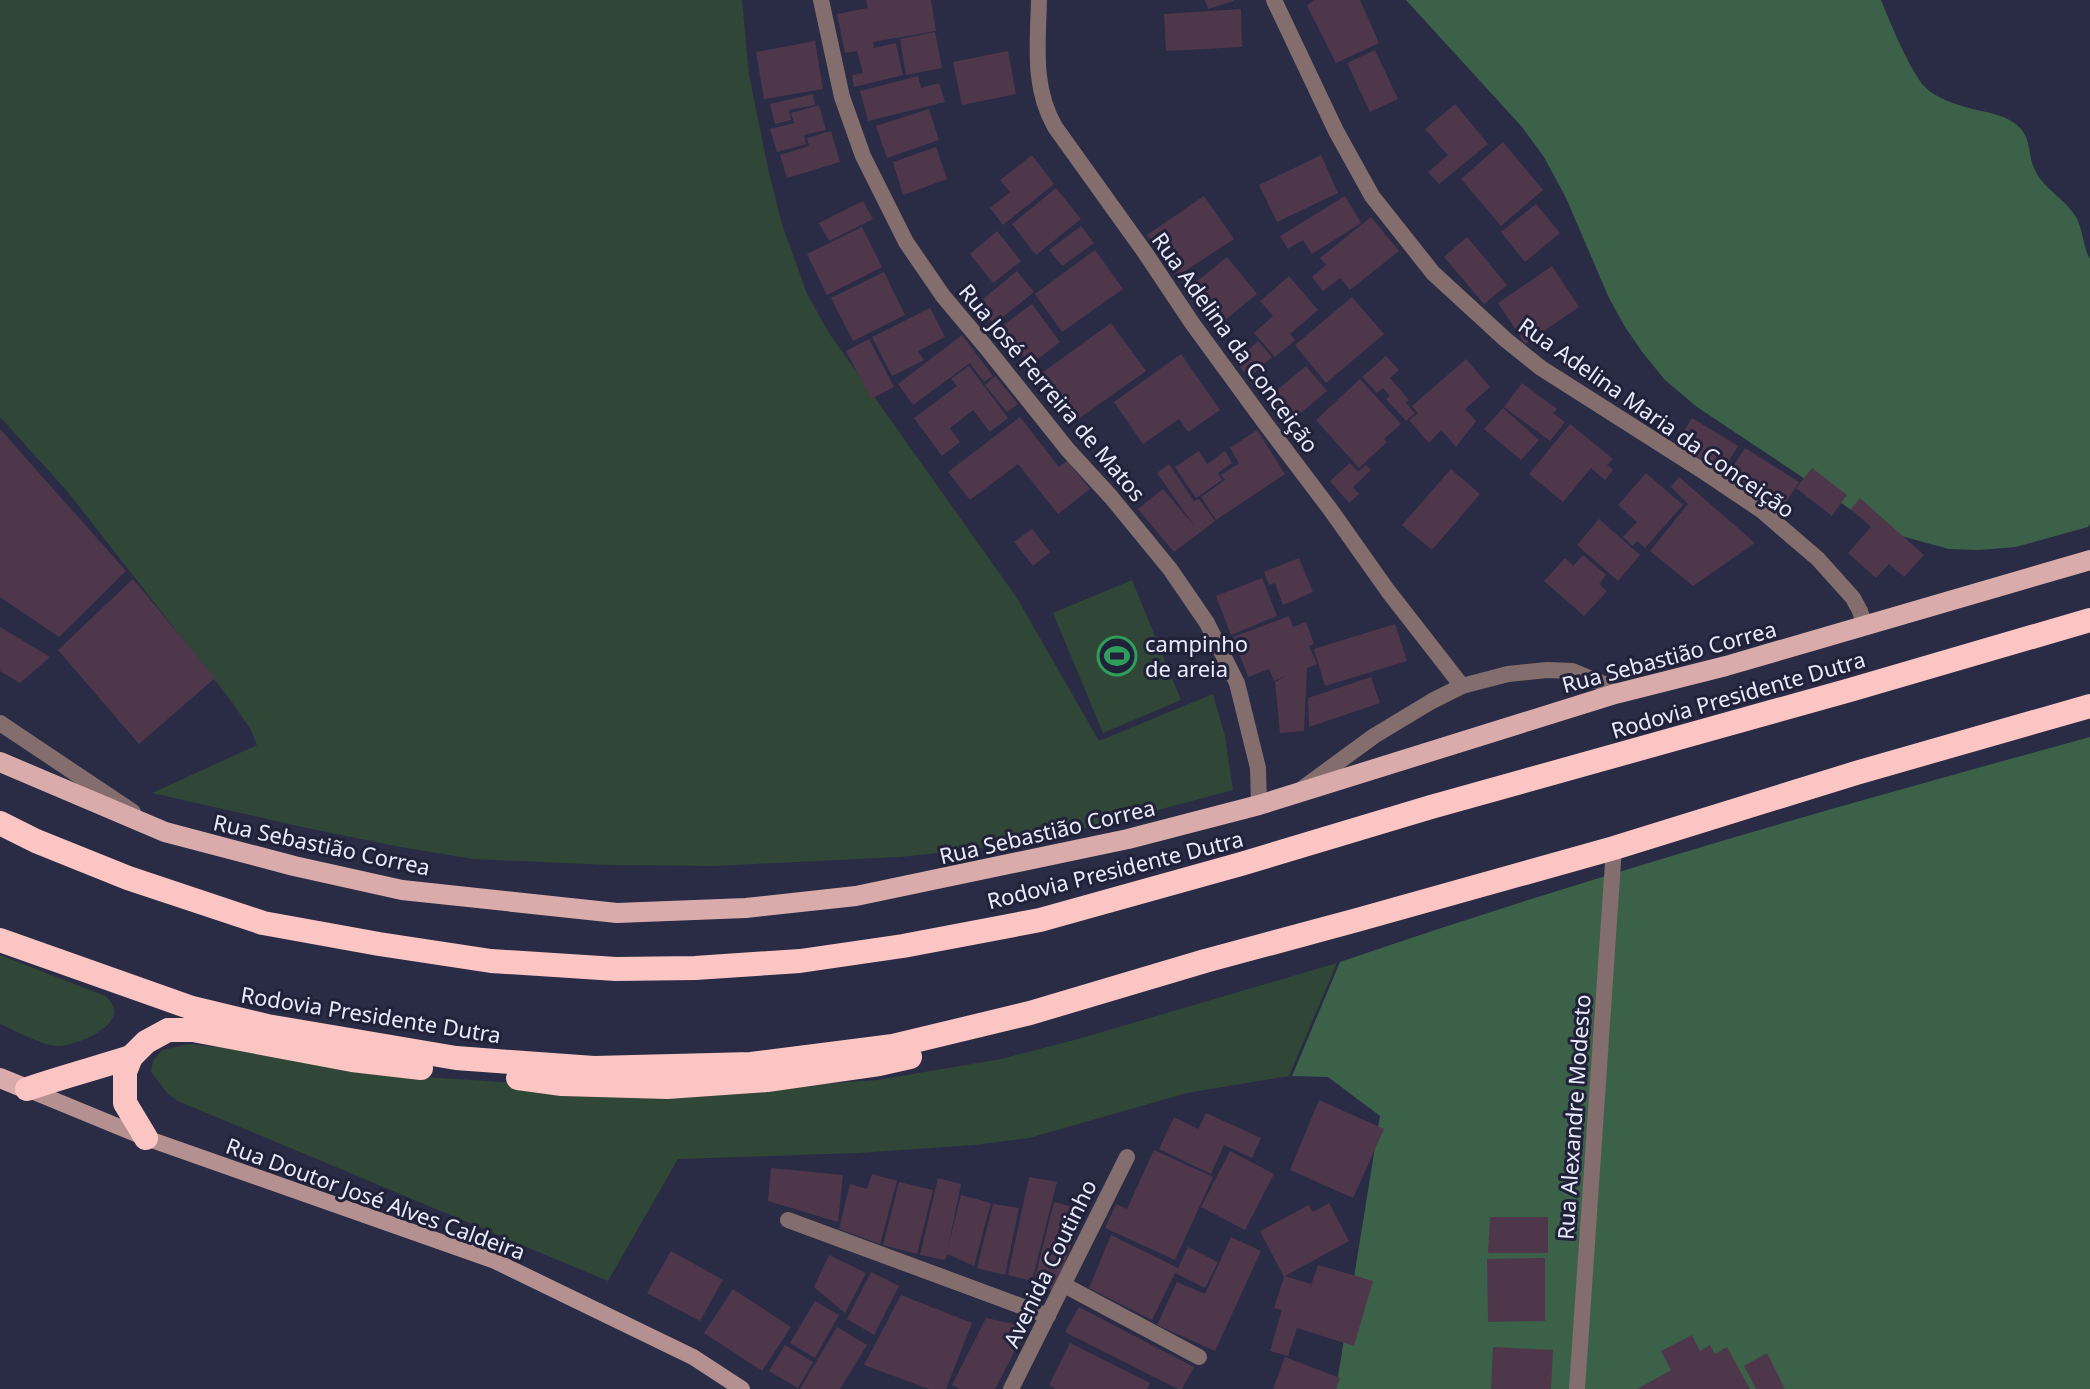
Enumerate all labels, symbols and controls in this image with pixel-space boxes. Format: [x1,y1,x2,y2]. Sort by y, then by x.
street label: Rua Adelina da Conceição [1146,226,1326,458]
street label: Rua José Ferreira de Matos [953,277,1153,507]
street label: Rua Adelina Maria da Conceição [1513,310,1801,524]
street label: Rua Sebastião Correa [1558,613,1780,699]
place label: campinho de areia [1145,628,1248,683]
sports icon: campinho de areia [1096,635,1138,677]
street label: Rodovia Presidente Dutra [1607,643,1869,745]
street label: Rua Sebastião Correa [936,792,1158,870]
street label: Rua Sebastião Correa [211,806,433,882]
street label: Rodovia Presidente Dutra [984,823,1246,915]
street label: Rodovia Presidente Dutra [239,979,503,1049]
street label: Rua Alexandre Modesto [1549,993,1597,1241]
street label: Rua Doutor José Alves Caldeira [222,1130,530,1266]
street label: Avenida Coutinho [995,1174,1103,1352]

